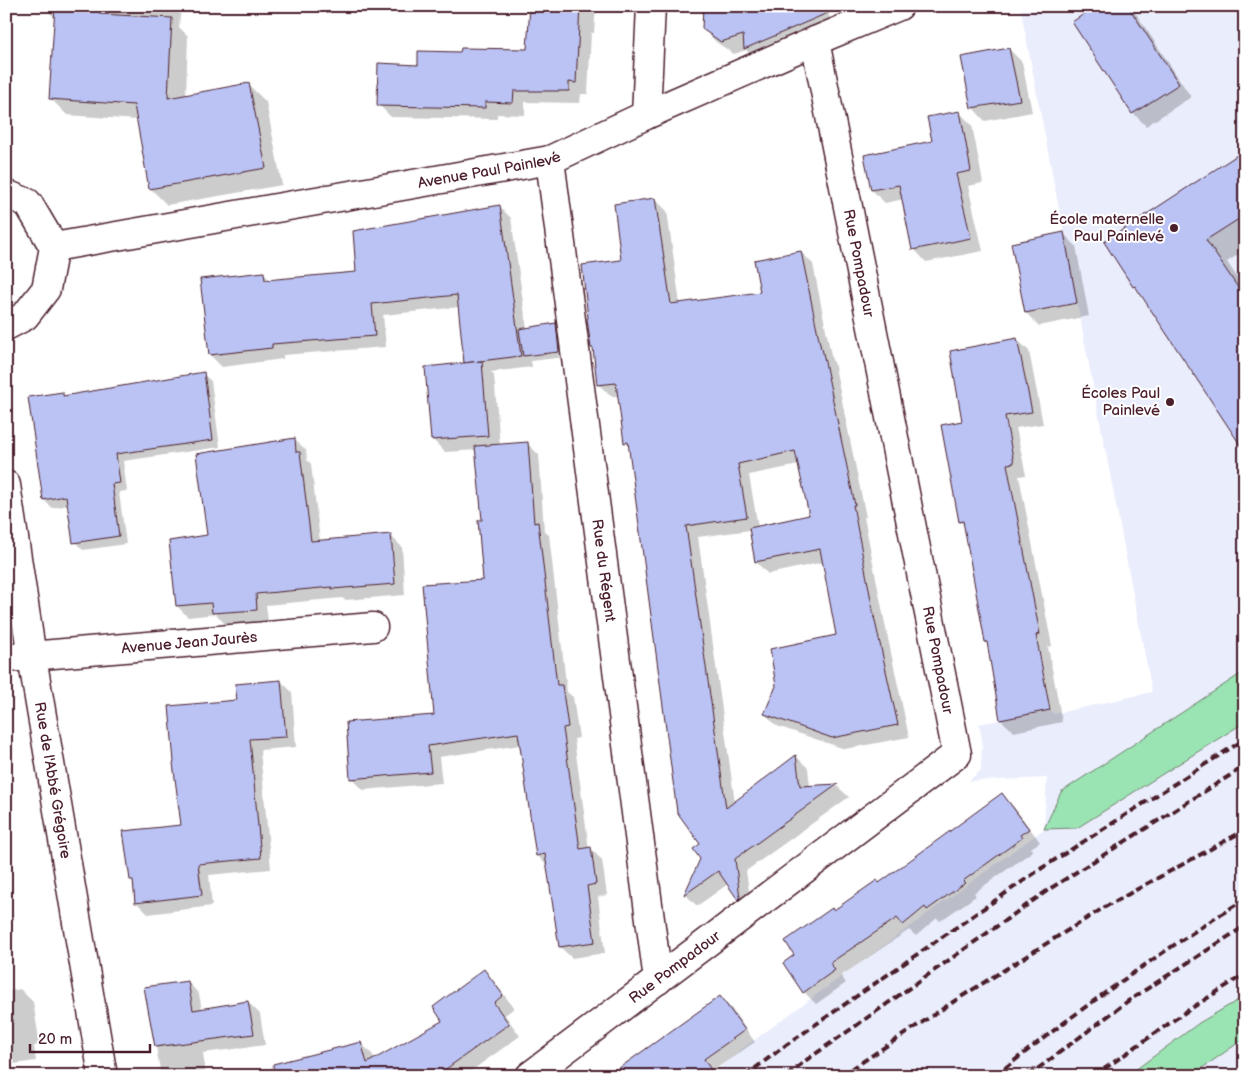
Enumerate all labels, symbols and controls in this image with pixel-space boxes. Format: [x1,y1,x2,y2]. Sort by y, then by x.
street label: Avenue Paul Painlevé [416,147,564,193]
street label: Rue Pompadour [839,207,878,319]
place label: École maternelle Paul Painlevé [1050,210,1164,246]
marker: École maternelle Paul Painlevé [1168,222,1180,234]
place label: Écoles Paul Painlevé [1081,384,1160,420]
marker: Écoles Paul Painlevé [1164,396,1176,408]
street label: Rue du Régent [587,518,620,623]
street label: Rue Pompadour [918,604,957,716]
street label: Avenue Jean Jaurès [121,628,259,658]
street label: Rue de l'Abbé Grégoire [30,701,75,860]
street label: Rue Pompadour [625,926,725,1008]
scale bar [30,1022,150,1054]
text: 20 m [38,1030,72,1049]

